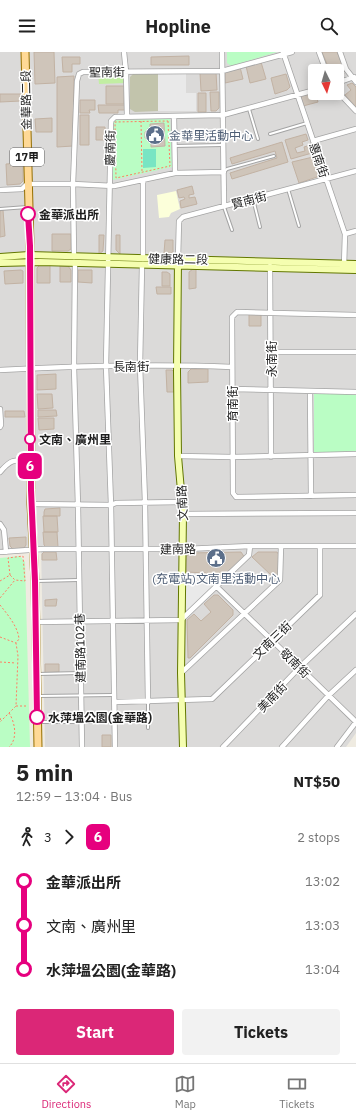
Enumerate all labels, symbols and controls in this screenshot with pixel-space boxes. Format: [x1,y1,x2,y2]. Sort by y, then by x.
icon: menu [16,15,38,37]
text: Hopline [145,15,211,38]
icon: search [318,15,340,37]
street label: 聖南街 [89,64,125,80]
north arrow [308,64,344,100]
map controls [308,64,344,100]
street label: 金華路二段 [18,70,34,130]
public building icon: 金華里活動中心 [144,124,166,146]
place label: 金華里活動中心 [169,128,253,143]
street label: 慶南街 [102,130,118,166]
street label: 惠南街 [306,141,332,179]
road number: 17甲 [10,148,44,166]
street label: 賢南街 [230,188,268,212]
marker: 金華派出所 [20,206,36,222]
place label: 金華派出所 [39,207,99,222]
street label: 健康路二段 [148,251,208,267]
street label: 永南街 [264,341,279,377]
street label: 長南街 [113,359,149,374]
street label: 育南街 [225,386,240,422]
place label: 文南、廣州里 [39,432,111,447]
marker: 文南、廣州里 [24,433,36,445]
line badge: 6 [17,453,43,479]
text: 6 [26,457,34,475]
street label: 文南路 [174,485,190,521]
street label: 建南路 [160,541,196,557]
public building icon: (充電站)文南里活動中心 [205,547,227,569]
place label: (充電站)文南里活動中心 [152,571,280,586]
street label: 建南路102巷 [72,613,88,683]
street label: 文南三街 [250,618,294,662]
street label: 敬南街 [277,645,313,681]
street label: 美南街 [254,679,290,715]
marker: 水萍塭公園(金華路) [29,709,45,725]
place label: 水萍塭公園(金華路) [48,710,152,725]
text: 5 min [16,758,73,787]
text: NT$50 [293,772,340,791]
text: 12:59 – 13:04 · Bus [16,788,132,805]
icon: walk [16,826,38,848]
icon: forward [58,826,80,848]
text: 6 [94,828,102,846]
text: 3 [44,829,52,846]
text: 2 stops [297,829,340,846]
text: 金華派出所 [46,873,121,892]
text: 13:02 [305,873,340,890]
text: 文南、廣州里 [46,917,136,936]
text: 13:03 [305,917,340,934]
text: 水萍塭公園(金華路) [46,961,176,980]
text: 13:04 [305,961,340,978]
button: Start [16,1009,174,1055]
button: Tickets [182,1009,340,1055]
tab: Directions [41,1073,91,1111]
tab: Map [174,1073,196,1111]
tab: Tickets [279,1073,315,1111]

